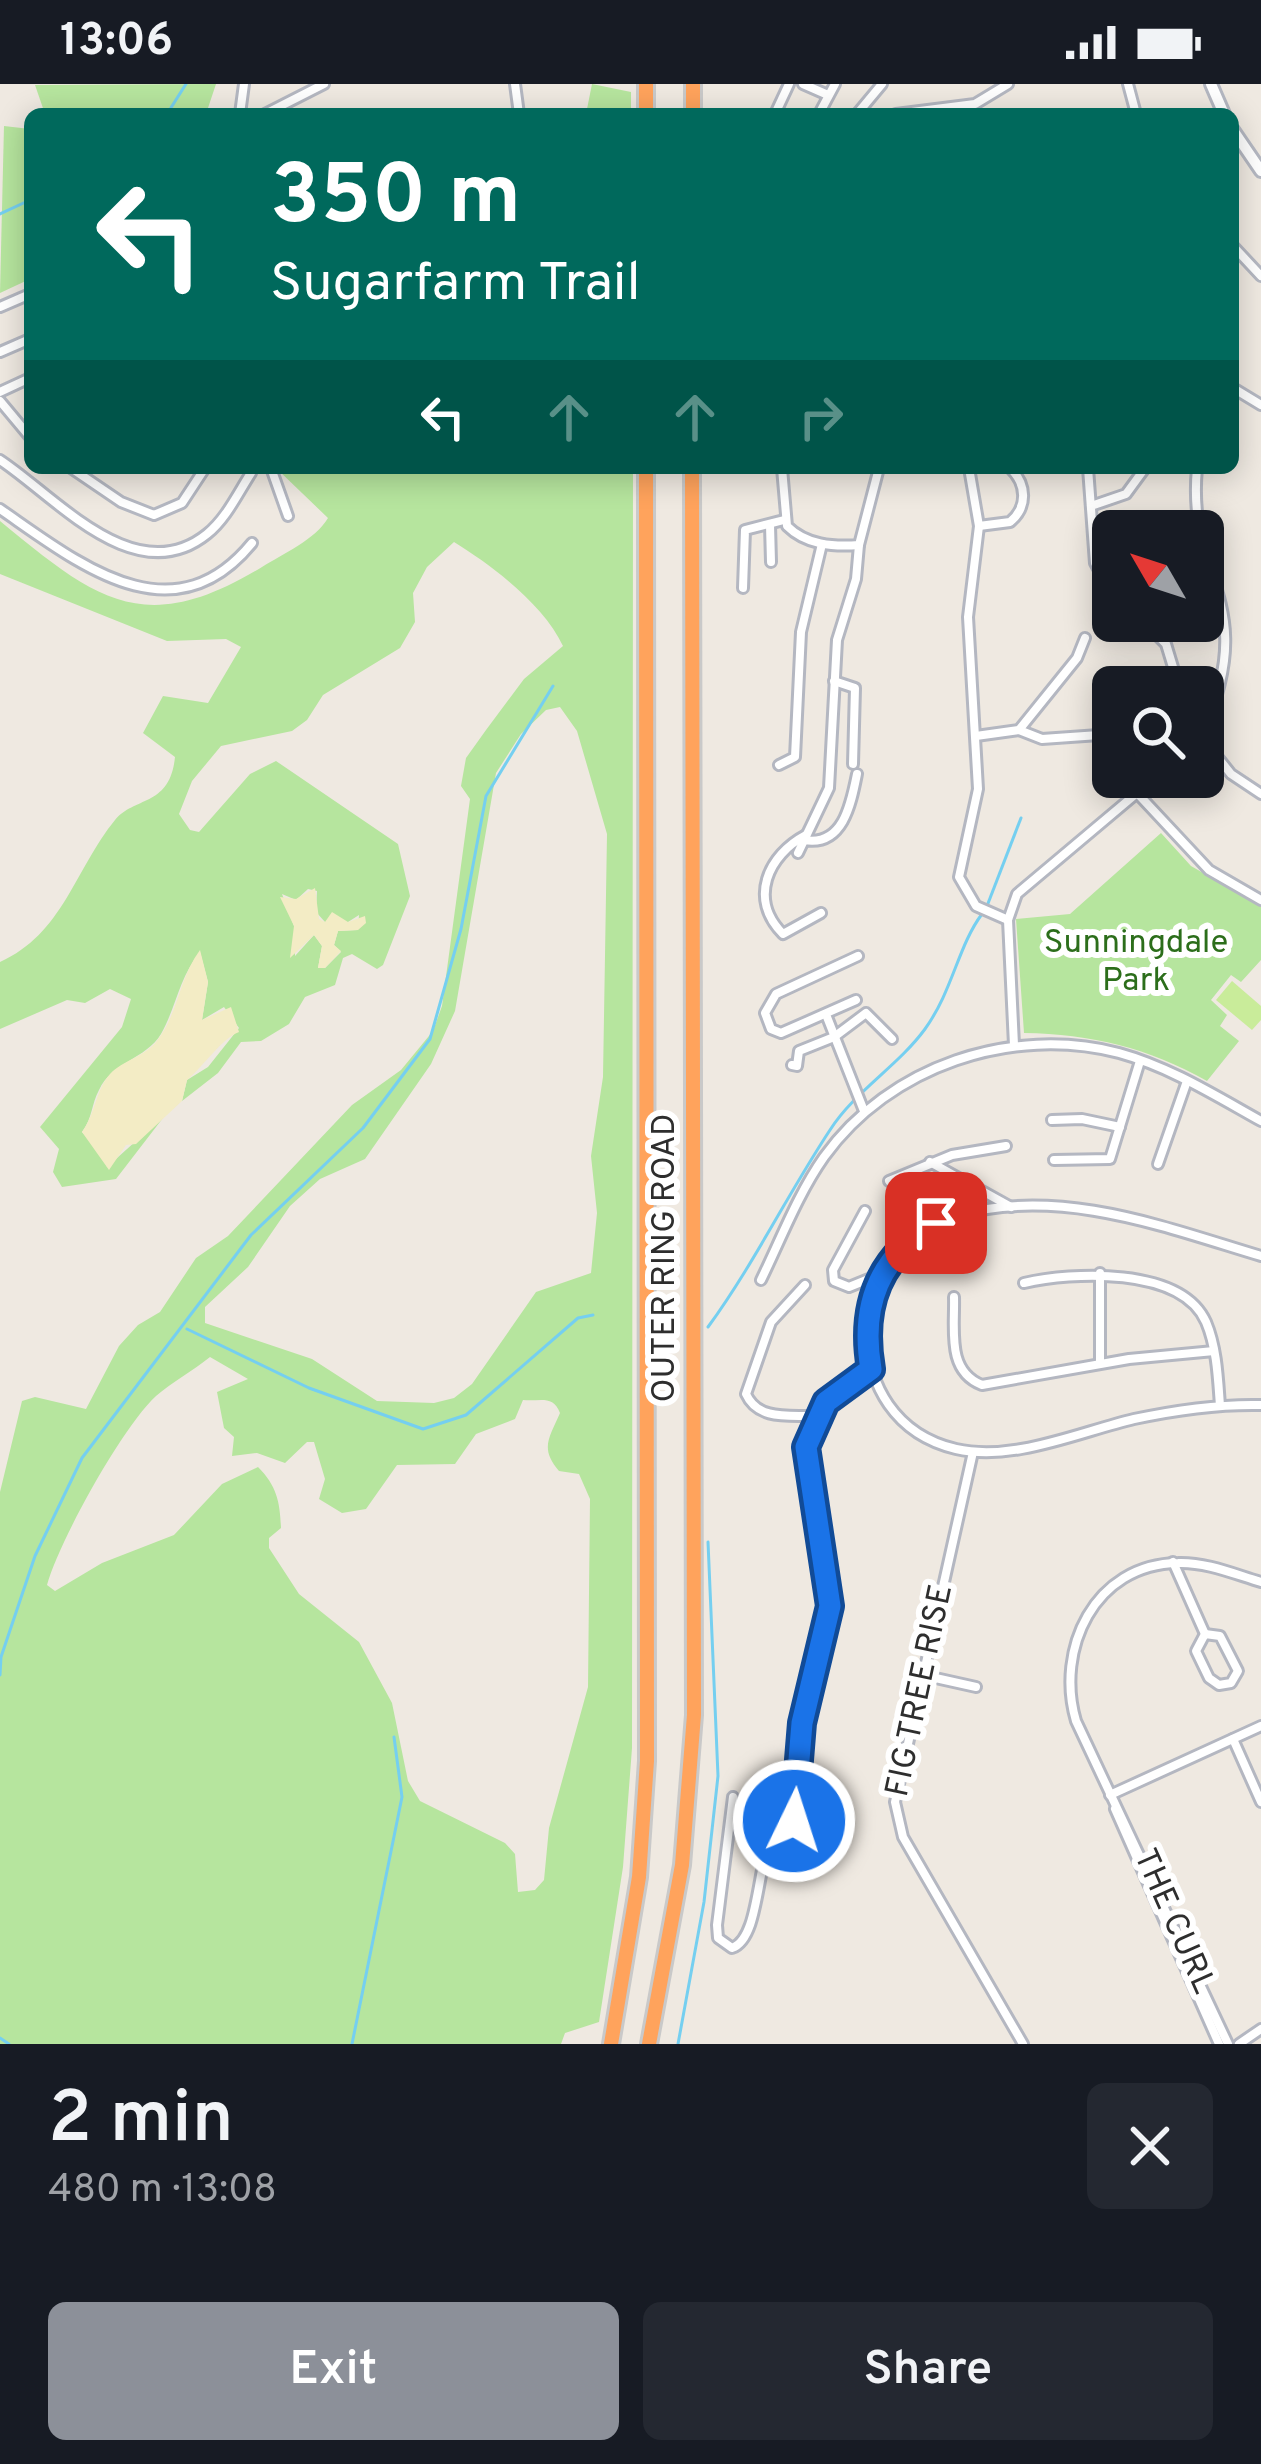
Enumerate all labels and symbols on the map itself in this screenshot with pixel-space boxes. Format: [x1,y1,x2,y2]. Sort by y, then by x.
north arrow [1092,510,1224,642]
park label: Sunningdale Park [1044,923,1228,1003]
street label: OUTER RING ROAD [645,1114,687,1402]
pin [885,1172,987,1274]
street label: FIG TREE RISE [878,1581,964,1801]
position arrow [731,1758,857,1884]
street label: THE CURL [1122,1843,1224,2001]

